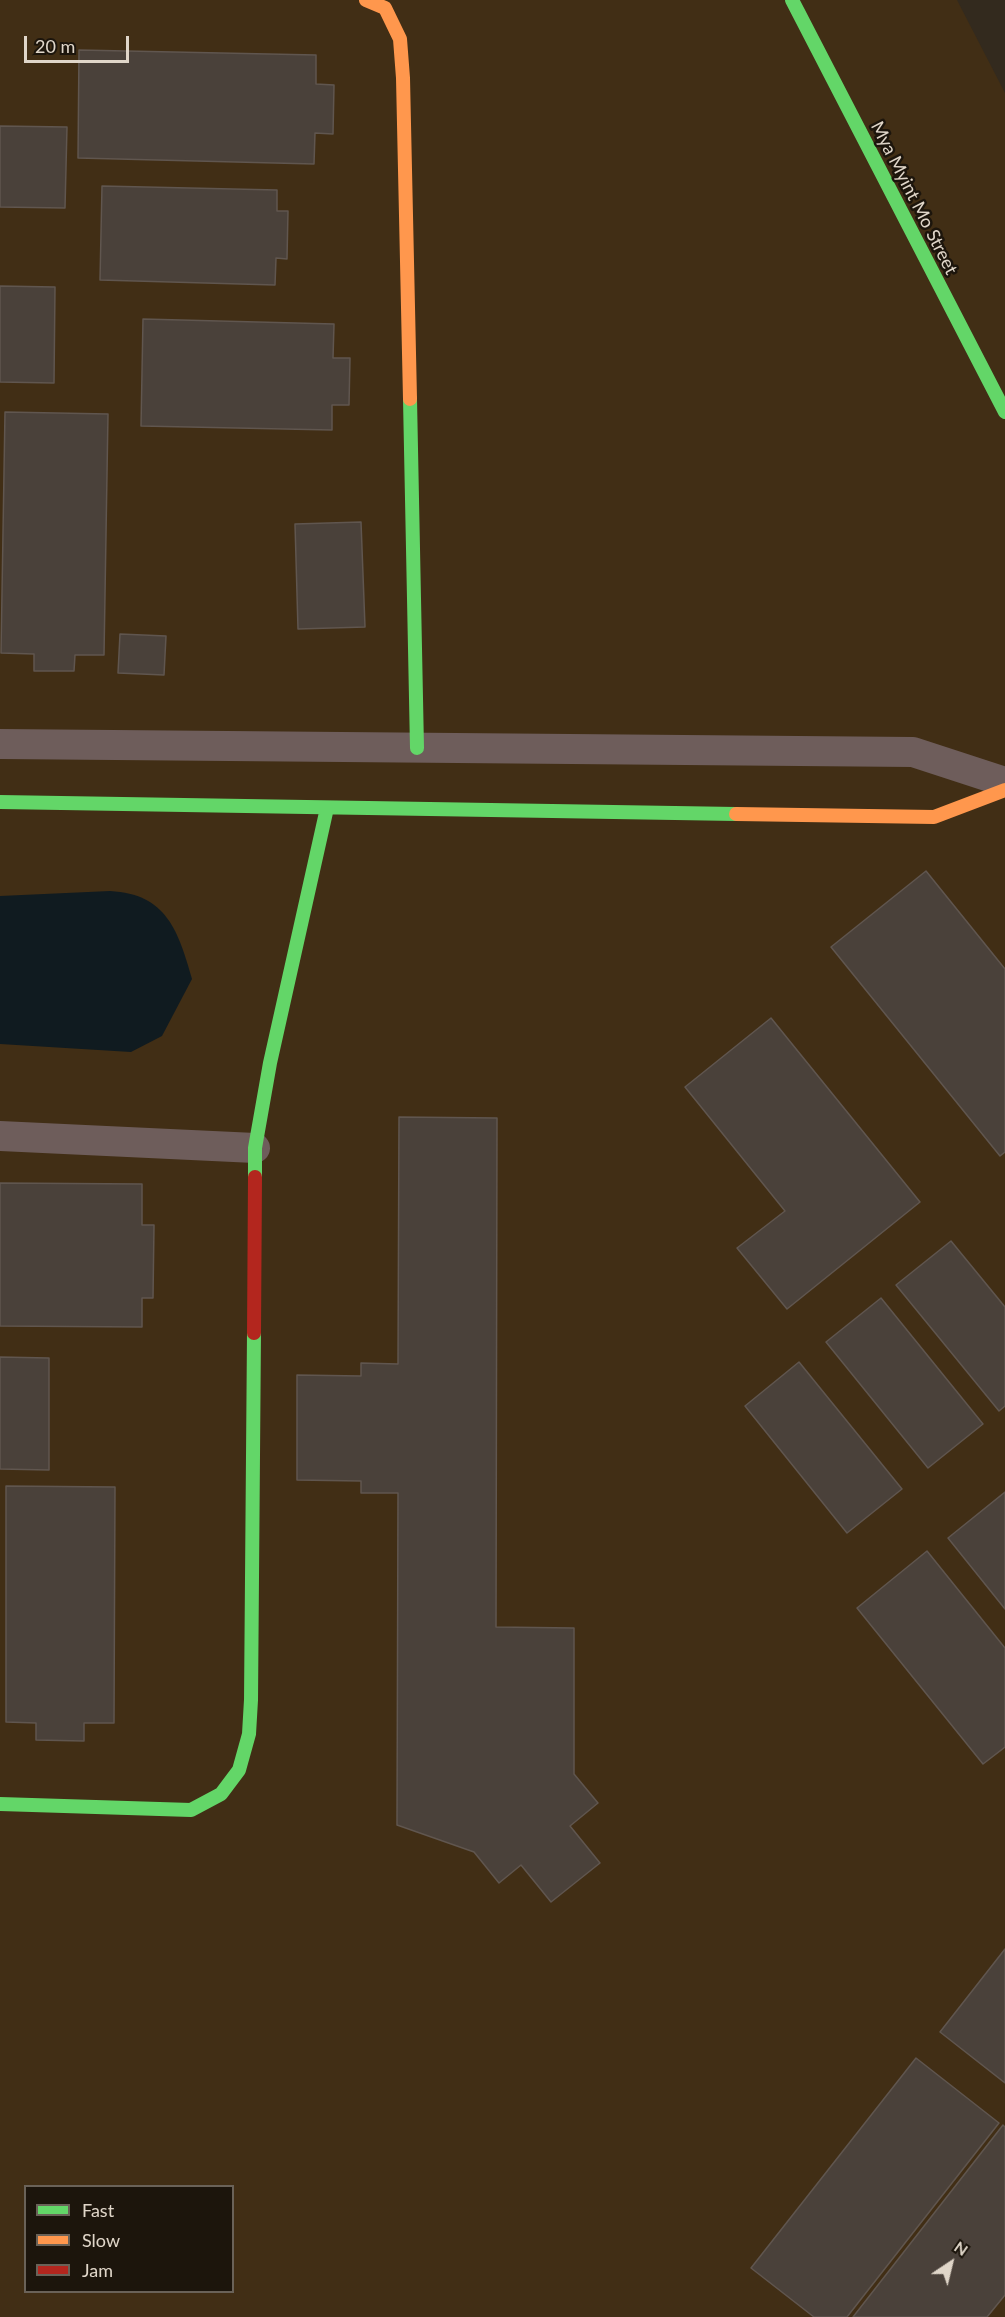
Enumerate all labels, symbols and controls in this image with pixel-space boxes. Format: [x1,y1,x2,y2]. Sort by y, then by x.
scale bar [27,24,132,62]
text: 20 m [35,35,75,57]
street label: Mya Myint Mo Street [866,118,962,278]
legend [24,2185,234,2293]
text: Fast [82,2199,114,2221]
text: Slow [82,2229,120,2251]
north arrow [921,2233,981,2293]
text: N [951,2237,972,2259]
text: Jam [82,2259,113,2281]

